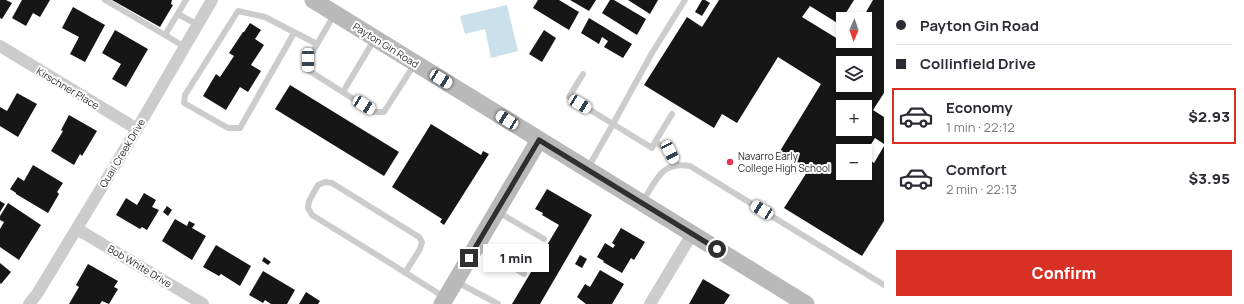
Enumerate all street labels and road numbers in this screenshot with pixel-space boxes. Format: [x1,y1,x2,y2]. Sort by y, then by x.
street label: Payton Gin Road [350,19,422,71]
street label: Kirschner Place [34,64,102,112]
street label: Quail Creek Drive [96,116,148,190]
street label: Bob White Drive [105,241,175,291]

